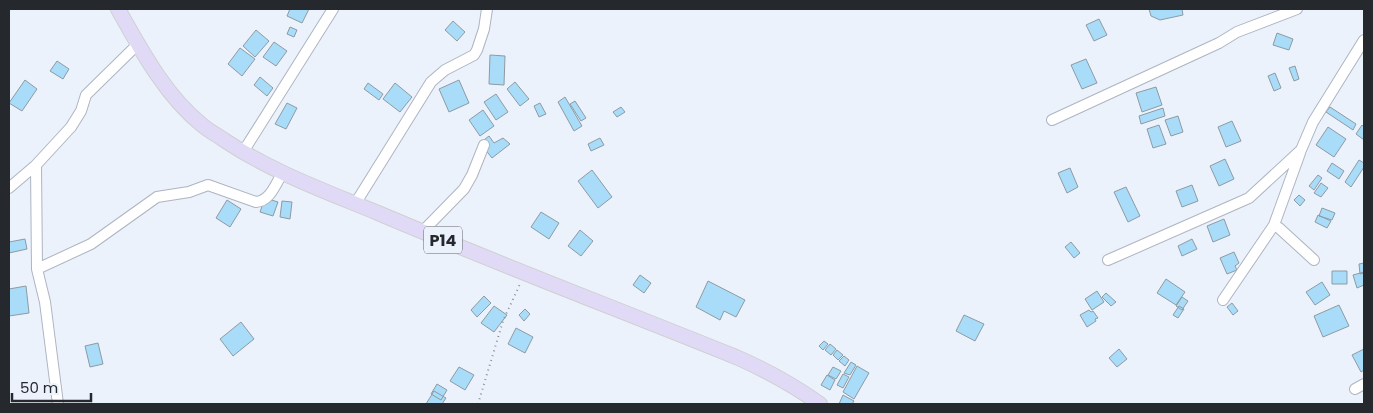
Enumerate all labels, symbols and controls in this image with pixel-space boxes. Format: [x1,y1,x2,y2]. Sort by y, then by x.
road number: P14 [424,226,462,254]
scale bar [12,370,91,402]
text: 50 m [20,377,58,398]

